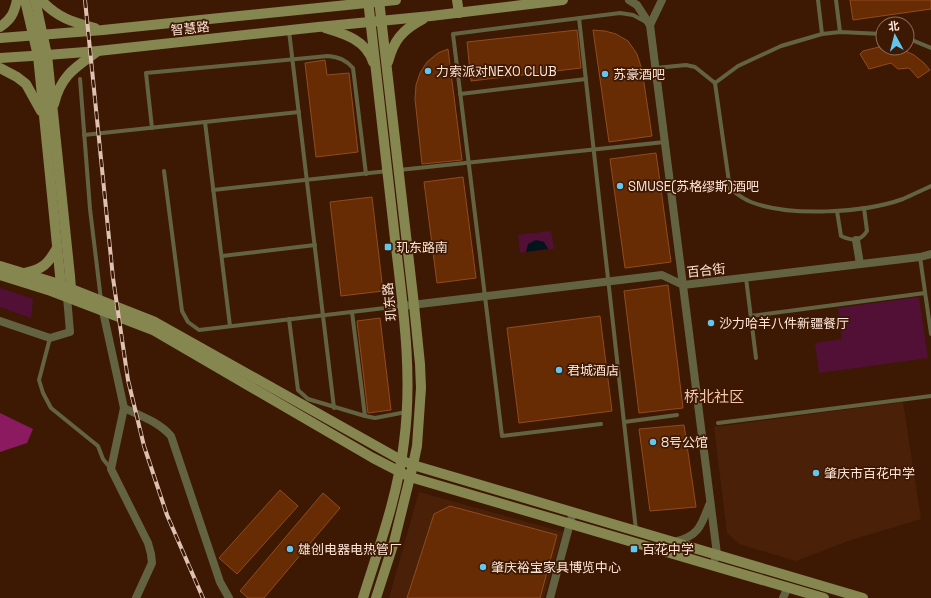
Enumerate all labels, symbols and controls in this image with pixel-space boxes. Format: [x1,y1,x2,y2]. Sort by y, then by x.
north arrow [875,16,915,56]
street label: 智慧路 [170,18,210,39]
text: 北 [887,18,900,34]
place label: 力索派对NEXO CLUB [436,63,556,80]
marker: 力索派对NEXO CLUB [423,66,433,76]
place label: 苏豪酒吧 [613,66,665,83]
marker: 苏豪酒吧 [600,69,610,79]
place label: SMUSE(苏格缪斯)酒吧 [628,178,759,195]
marker: SMUSE(苏格缪斯)酒吧 [615,181,625,191]
place label: 玑东路南 [396,239,448,256]
marker: 玑东路南 [383,242,393,252]
street label: 百合街 [686,260,726,281]
street label: 玑东路 [379,282,400,322]
place label: 沙力哈羊八件新疆餐厅 [719,315,849,332]
marker: 沙力哈羊八件新疆餐厅 [706,318,716,328]
place label: 君城酒店 [567,362,619,379]
marker: 君城酒店 [554,365,564,375]
district label: 桥北社区 [684,387,744,406]
place label: 8号公馆 [661,434,708,451]
marker: 8号公馆 [648,437,658,447]
place label: 肇庆市百花中学 [824,465,915,482]
marker: 肇庆市百花中学 [811,468,821,478]
place label: 雄创电器电热管厂 [298,541,402,558]
place label: 百花中学 [642,541,694,558]
marker: 雄创电器电热管厂 [285,544,295,554]
marker: 百花中学 [629,544,639,554]
place label: 肇庆裕宝家具博览中心 [491,559,621,576]
marker: 肇庆裕宝家具博览中心 [478,562,488,572]

